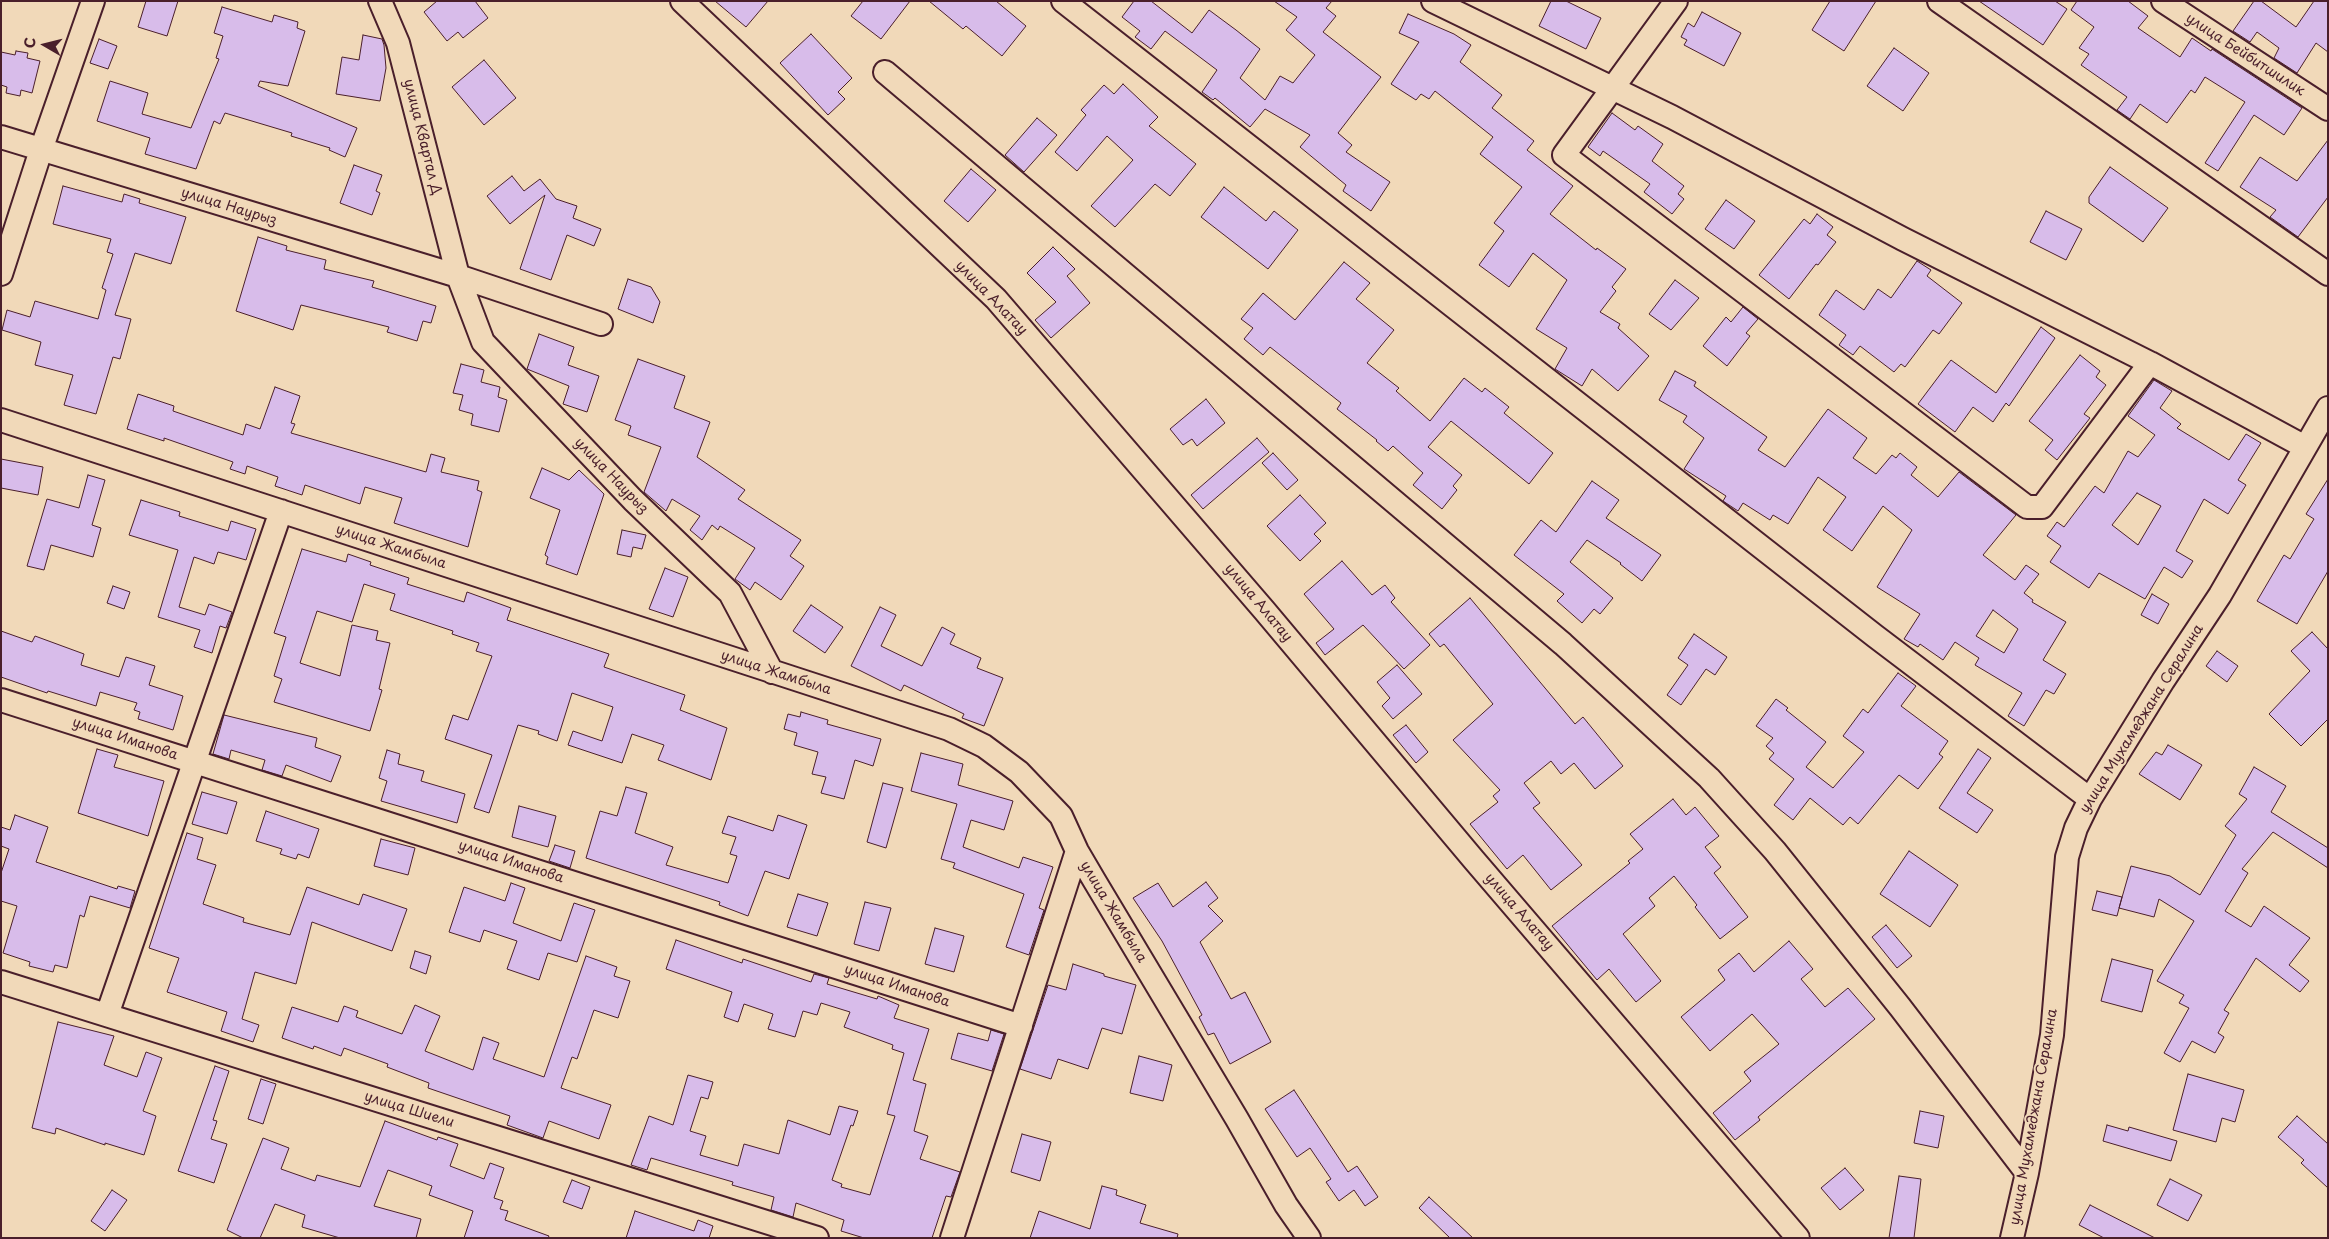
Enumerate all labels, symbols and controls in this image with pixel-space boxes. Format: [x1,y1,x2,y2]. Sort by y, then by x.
street label: улица Бейбитшилик [2182,10,2308,100]
north arrow [20,20,70,70]
text: С [19,36,41,50]
street label: улица Квартал Д [399,77,445,197]
street label: улица Наурыз [179,184,279,230]
street label: улица Алатау [951,257,1031,339]
street label: улица Наурыз [570,434,652,518]
street label: улица Жамбыла [334,521,448,573]
street label: улица Алатау [1220,561,1296,645]
street label: улица Мухамеджана Сералина [2077,621,2207,817]
street label: улица Жамбыла [719,647,833,699]
street label: улица Иманова [70,714,180,764]
street label: улица Иманова [456,837,566,887]
street label: улица Жамбыла [1076,858,1150,966]
street label: улица Алатау [1481,870,1557,954]
street label: улица Иманова [842,961,952,1011]
street label: улица Мухамеджана Сералина [2007,1007,2061,1227]
street label: улица Шиели [362,1088,456,1132]

